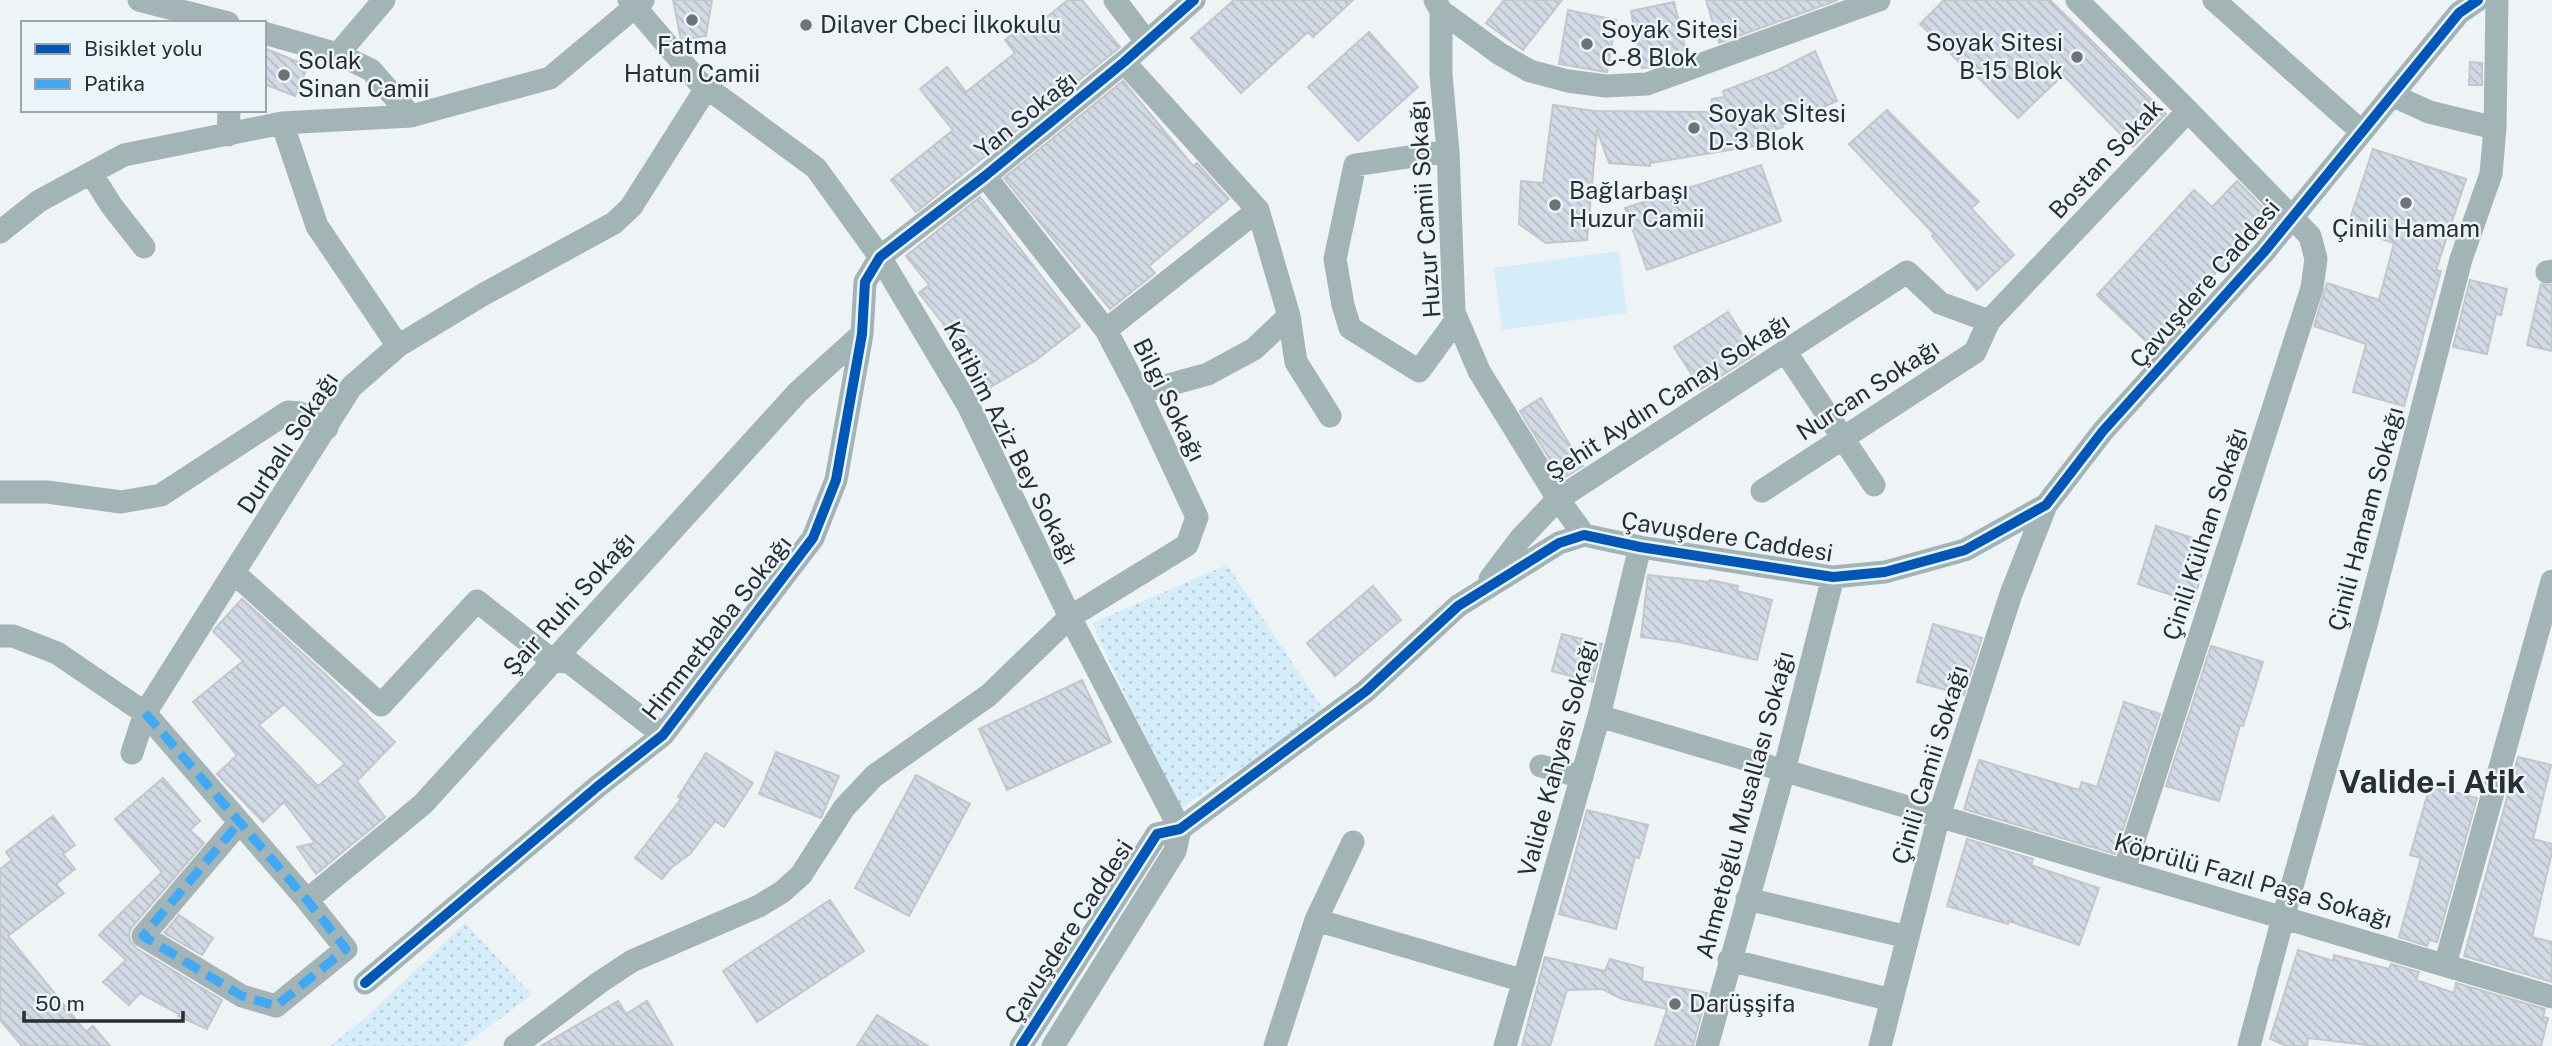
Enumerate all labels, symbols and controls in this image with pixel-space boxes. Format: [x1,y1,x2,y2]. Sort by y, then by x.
place label: Dilaver Cbeci İlkokulu [820,10,1061,38]
marker: Fatma Hatun Camii [684,12,700,28]
place label: Soyak Sitesi C-8 Blok [1601,15,1738,71]
marker: Dilaver Cbeci İlkokulu [798,17,814,33]
legend [21,21,266,112]
place label: Soyak Sitesi B-15 Blok [1926,28,2063,84]
place label: Fatma Hatun Camii [624,31,760,87]
text: Bisiklet yolu [84,36,203,61]
marker: Soyak Sitesi C-8 Blok [1579,36,1595,52]
place label: Solak Sinan Camii [298,46,429,102]
marker: Soyak Sitesi B-15 Blok [2069,49,2085,65]
street label: Yan Sokağı [969,65,1082,164]
marker: Solak Sinan Camii [276,67,292,83]
text: Patika [84,71,145,96]
street label: Bostan Sokak [2043,93,2168,224]
street label: Huzur Camii Sokağı [1402,99,1446,319]
place label: Soyak Sİtesi D-3 Blok [1708,99,1846,155]
marker: Soyak Sİtesi D-3 Blok [1686,120,1702,136]
place label: Bağlarbaşı Huzur Camii [1569,176,1705,232]
street label: Çavuşdere Caddesi [2124,194,2285,373]
marker: Çinili Hamam [2398,195,2414,211]
marker: Bağlarbaşı Huzur Camii [1547,197,1563,213]
place label: Çinili Hamam [2332,214,2480,242]
street label: Şehit Aydın Canay Sokağı [1540,307,1794,485]
street label: Katibim Aziz Bey Sokağı [939,317,1085,568]
street label: Nurcan Sokağı [1791,333,1944,446]
street label: Bilgi Sokağı [1128,334,1212,466]
street label: Durbalı Sokağı [231,366,343,519]
street label: Çinili Hamam Sokağı [2322,404,2408,634]
street label: Çinili Külhan Sokağı [2156,424,2252,644]
street label: Çavuşdere Caddesi [1619,505,1835,567]
street label: Şair Ruhi Sokağı [497,526,640,681]
street label: Himmetbaba Sokağı [636,530,797,725]
street label: Valide Kahyası Sokağı [1512,636,1602,879]
street label: Ahmetoğlu Musallası Sokağı [1689,648,1799,962]
street label: Çinili Camii Sokağı [1885,662,1973,868]
district label: Valide-i Atik [2339,763,2525,800]
street label: Köprülü Fazıl Paşa Sokağı [2111,827,2395,933]
street label: Çavuşdere Caddesi [998,834,1138,1029]
scale bar [24,979,184,1023]
place label: Darüşşifa [1689,989,1795,1017]
text: 50 m [35,991,85,1016]
marker: Darüşşifa [1667,996,1683,1012]

